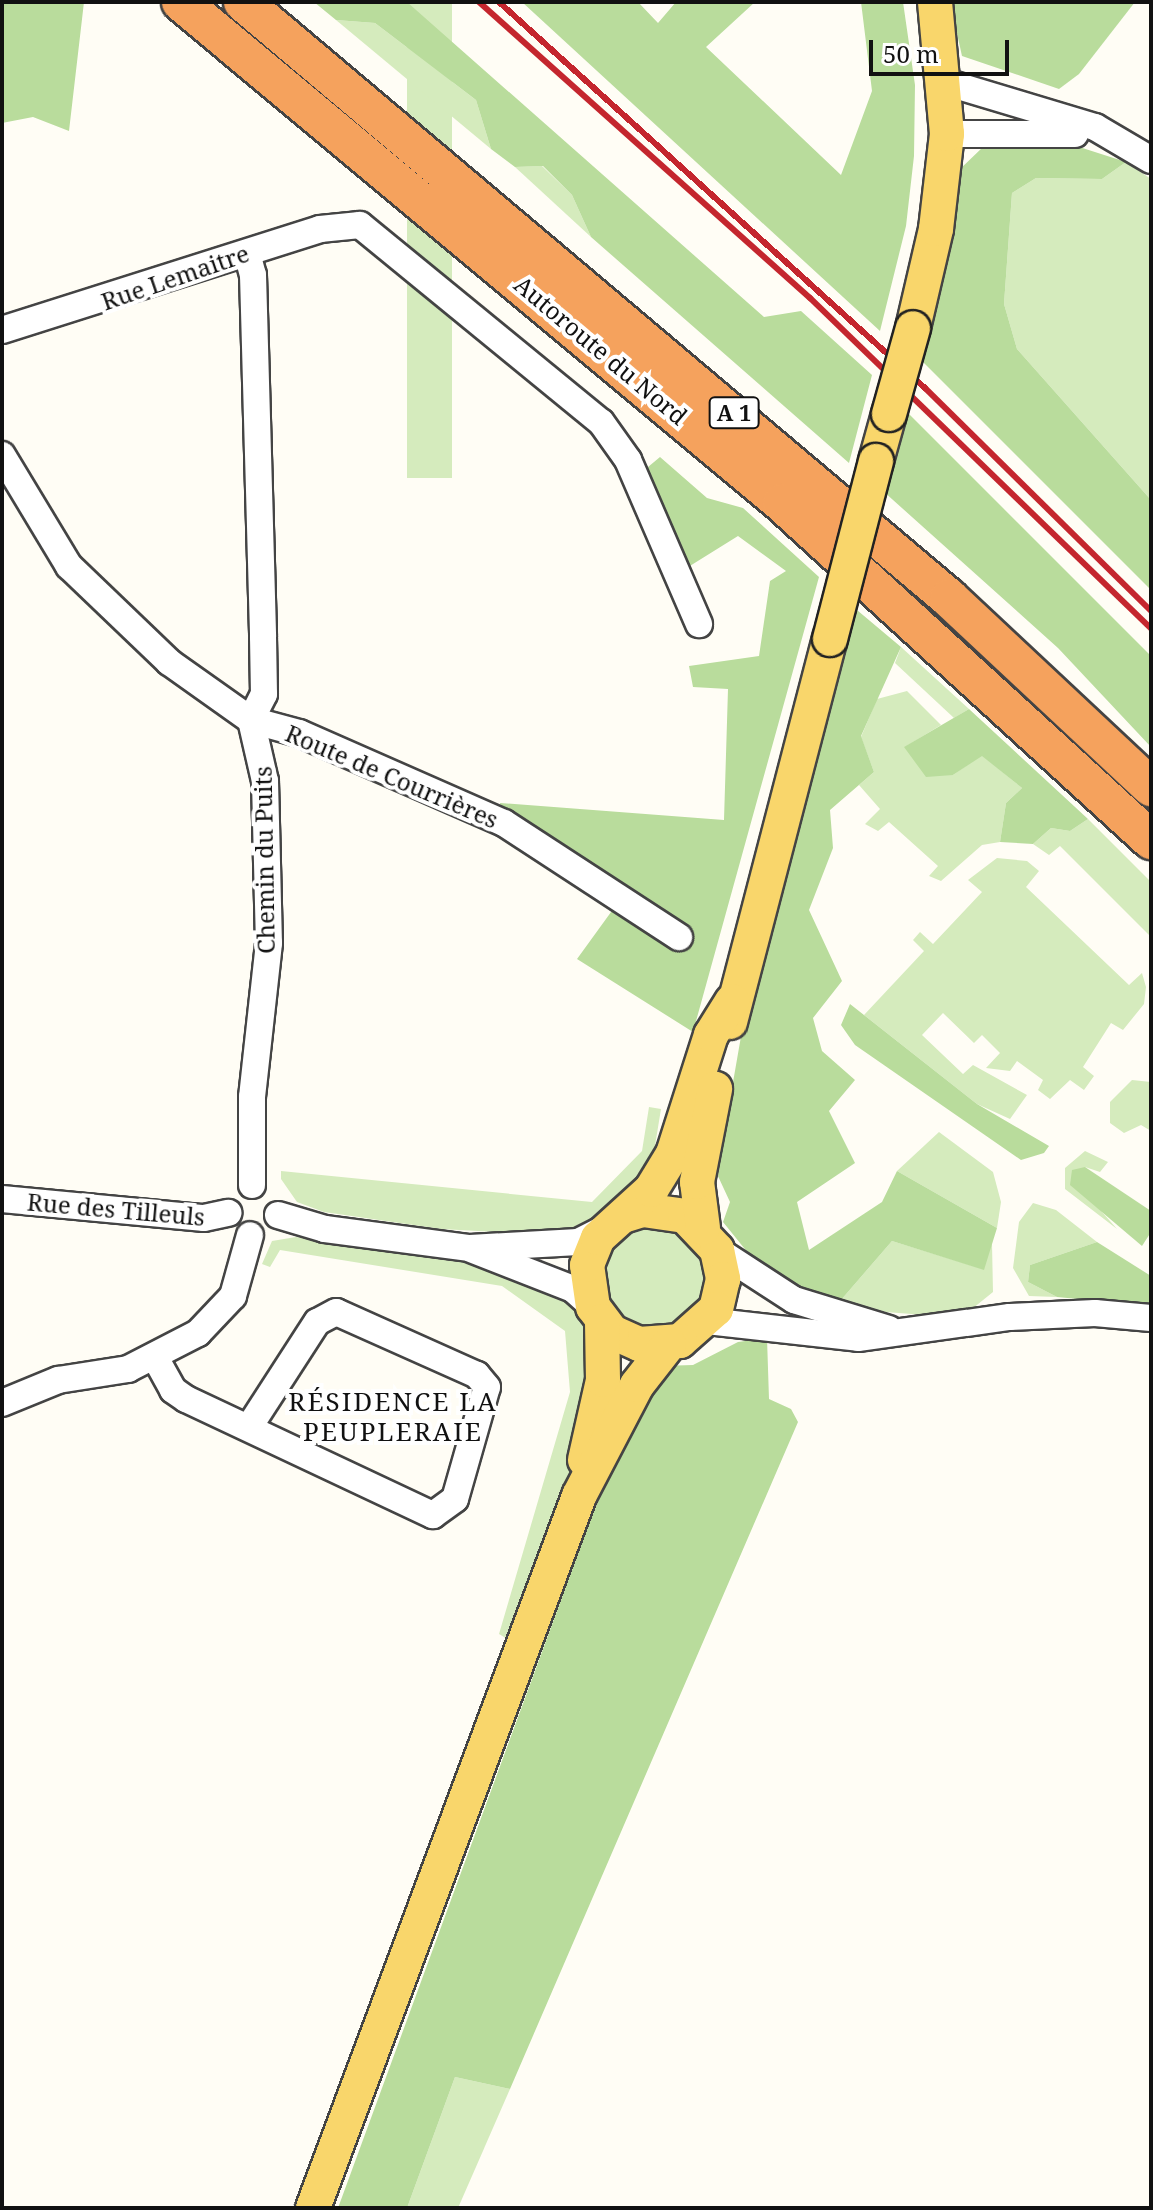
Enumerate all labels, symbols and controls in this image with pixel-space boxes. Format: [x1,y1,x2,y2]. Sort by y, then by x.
scale bar [873,24,1013,74]
text: 50 m [883,37,939,70]
street label: Rue Lemaitre [97,238,253,316]
street label: Autoroute du Nord [509,269,693,431]
road number: A 1 [708,395,760,431]
street label: Route de Courrières [281,718,503,834]
street label: Chemin du Puits [248,766,280,954]
street label: Rue des Tilleuls [26,1187,206,1231]
district label: RÉSIDENCE LA PEUPLERAIE [288,1386,498,1448]

